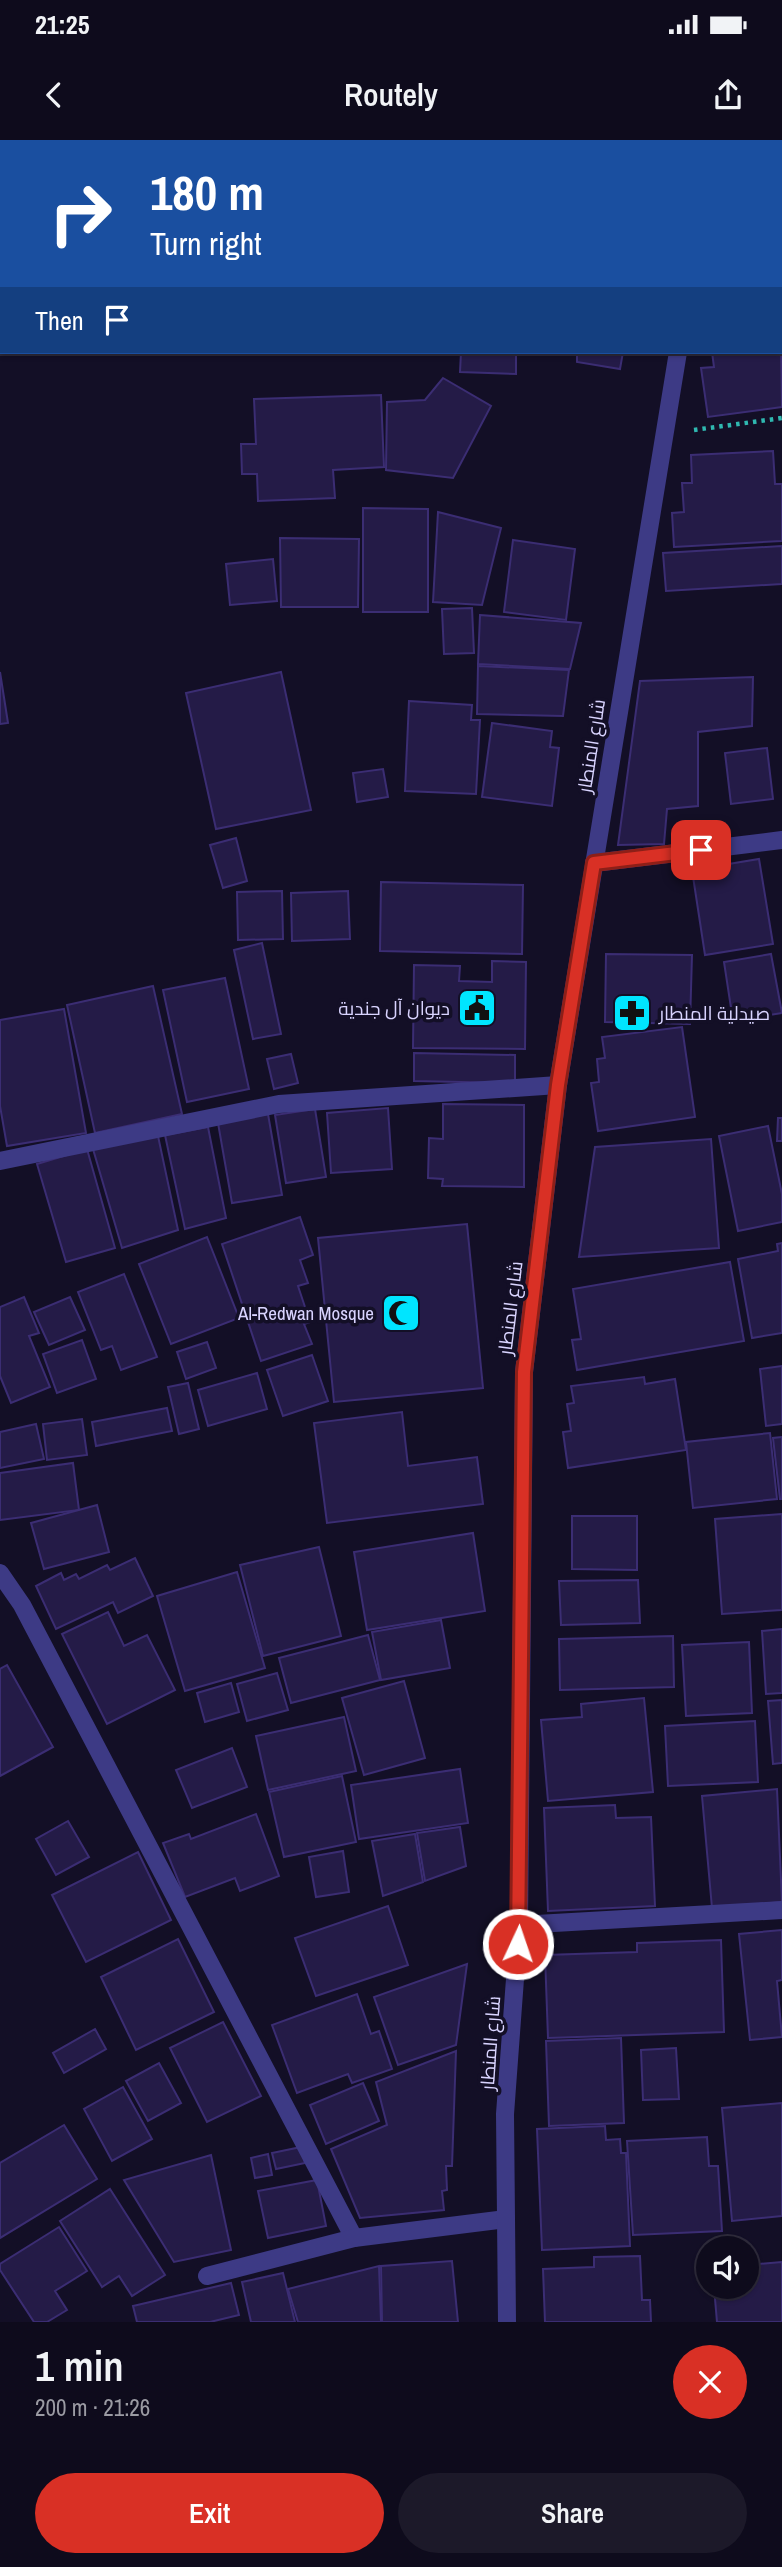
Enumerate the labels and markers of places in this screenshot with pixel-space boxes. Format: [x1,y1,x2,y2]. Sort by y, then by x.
pin [671,820,731,880]
public building icon: ديوان آل جندية [456,987,498,1029]
pharmacy icon: صيدلية المنطار [611,992,653,1034]
place label: ديوان آل جندية [338,995,450,1021]
place label: صيدلية المنطار [658,1000,770,1026]
mosque icon: Al-Redwan Mosque [380,1292,422,1334]
place label: Al-Redwan Mosque [237,1300,374,1326]

